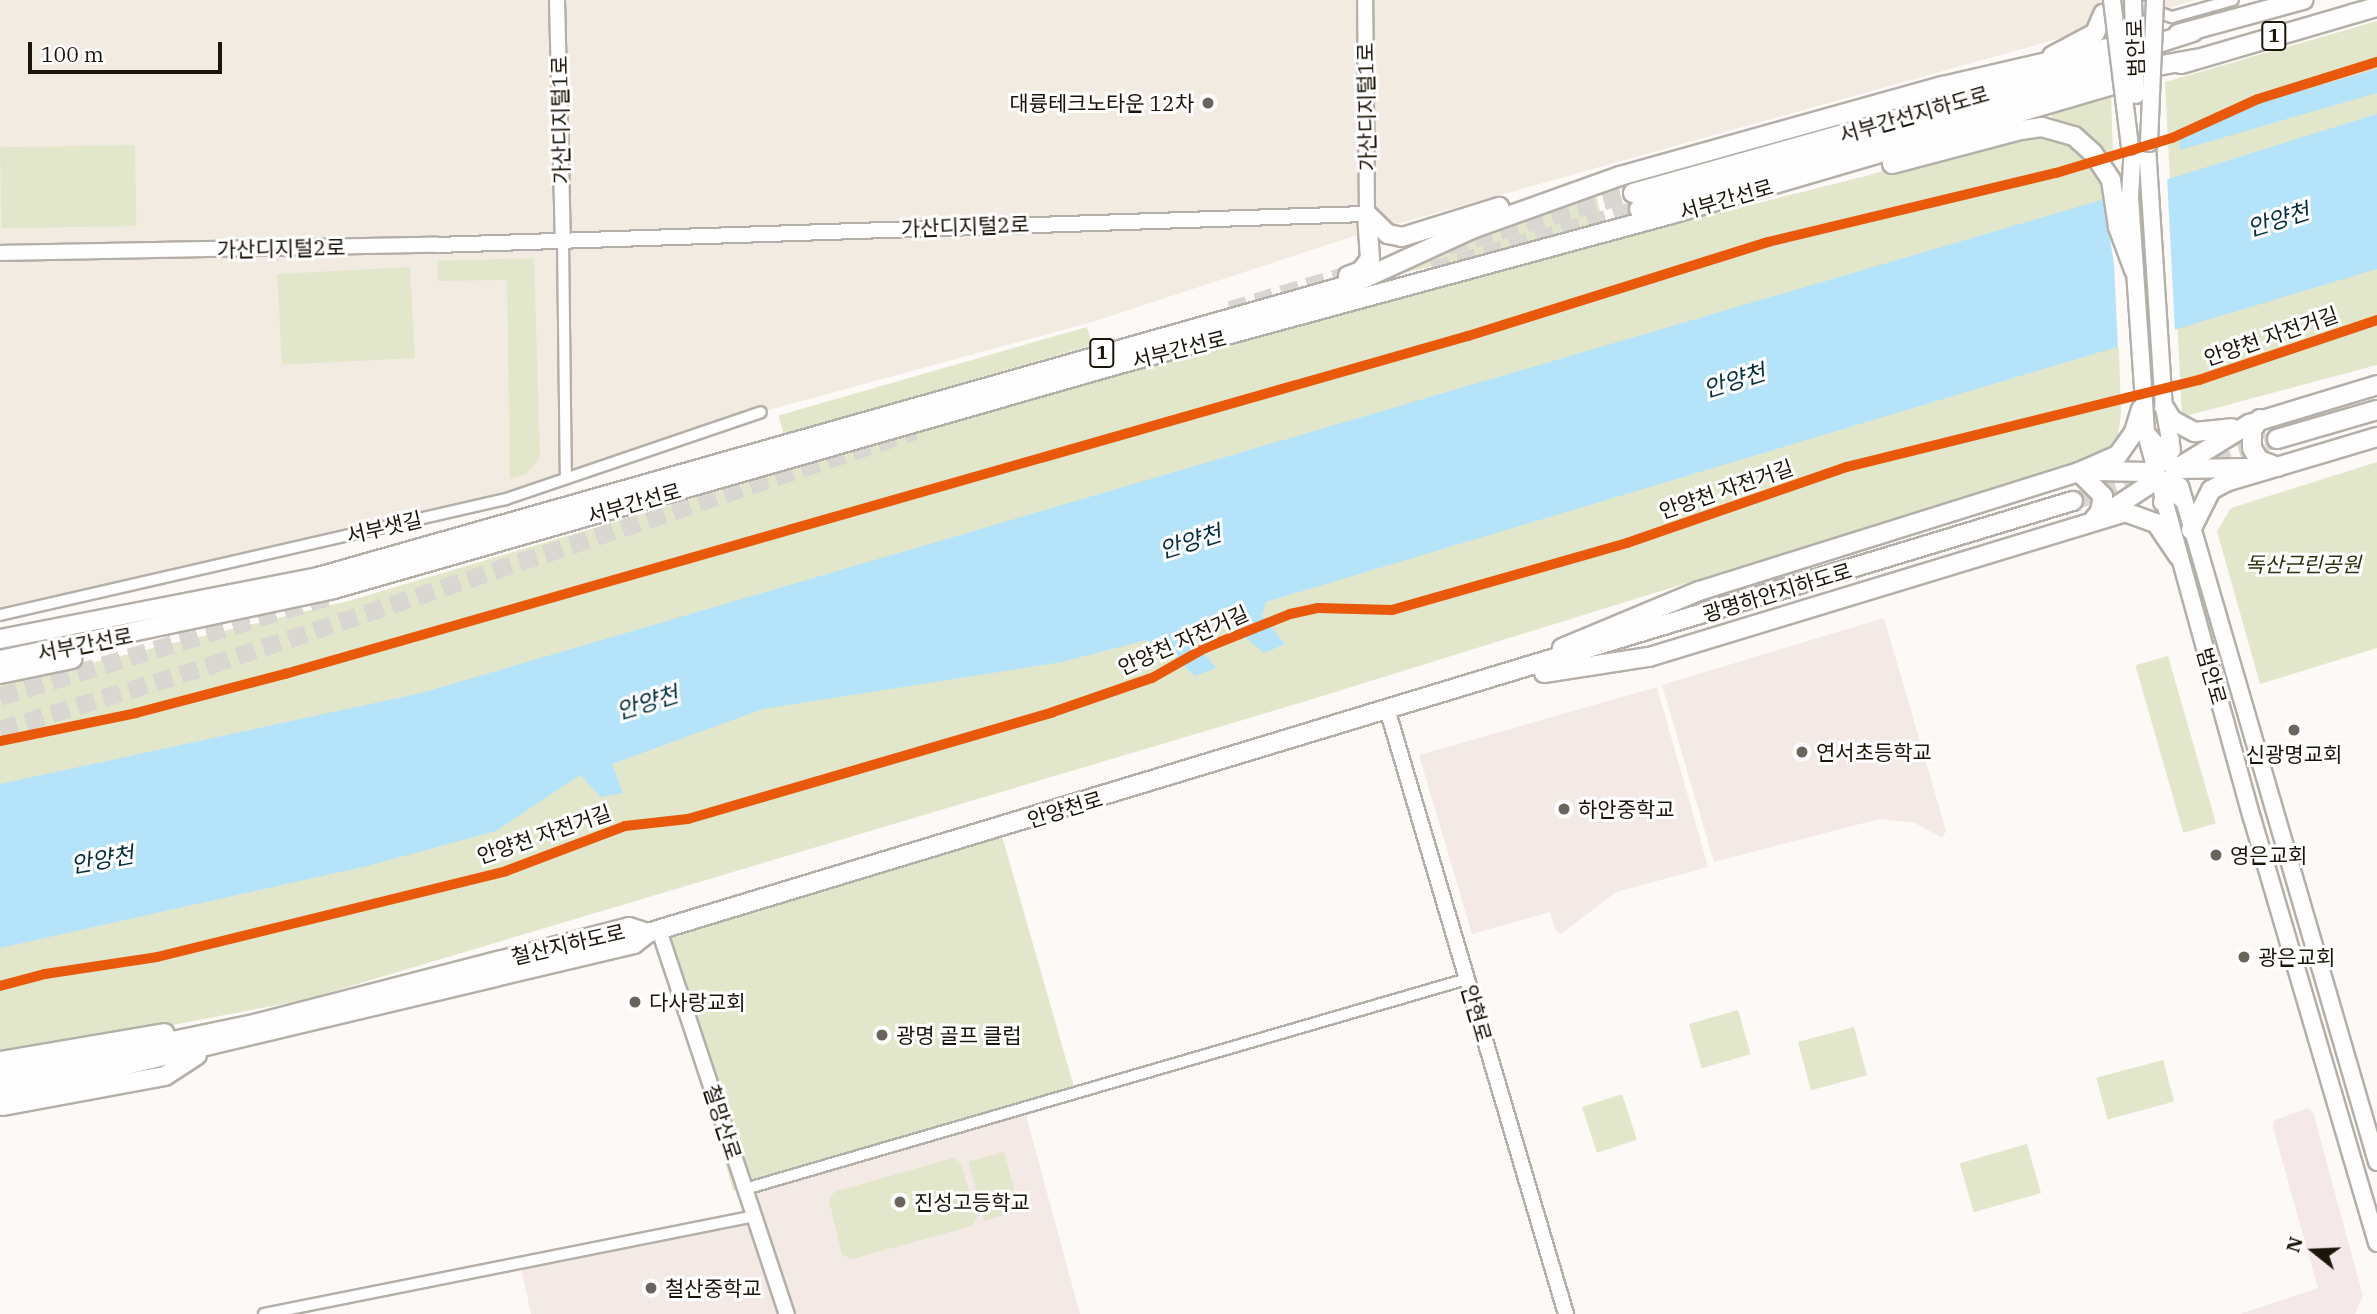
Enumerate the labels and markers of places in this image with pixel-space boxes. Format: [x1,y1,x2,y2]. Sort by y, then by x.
place label: 대륭테크노타운 12차 [1009,90,1194,116]
marker: 대륭테크노타운 12차 [1200,95,1216,111]
marker: 신광명교회 [2286,722,2302,738]
place label: 연서초등학교 [1816,739,1932,765]
place label: 신광명교회 [2246,741,2342,767]
marker: 연서초등학교 [1794,744,1810,760]
place label: 하안중학교 [1578,796,1675,822]
marker: 하안중학교 [1556,801,1572,817]
place label: 영은교회 [2230,842,2307,868]
marker: 영은교회 [2208,847,2224,863]
place label: 광은교회 [2258,944,2335,970]
marker: 광은교회 [2236,949,2252,965]
place label: 다사랑교회 [649,989,746,1015]
marker: 다사랑교회 [627,994,643,1010]
place label: 광명 골프 클럽 [896,1022,1022,1048]
marker: 광명 골프 클럽 [874,1027,890,1043]
place label: 진성고등학교 [914,1189,1030,1215]
marker: 진성고등학교 [892,1194,908,1210]
place label: 철산중학교 [665,1275,762,1301]
marker: 철산중학교 [643,1280,659,1296]

